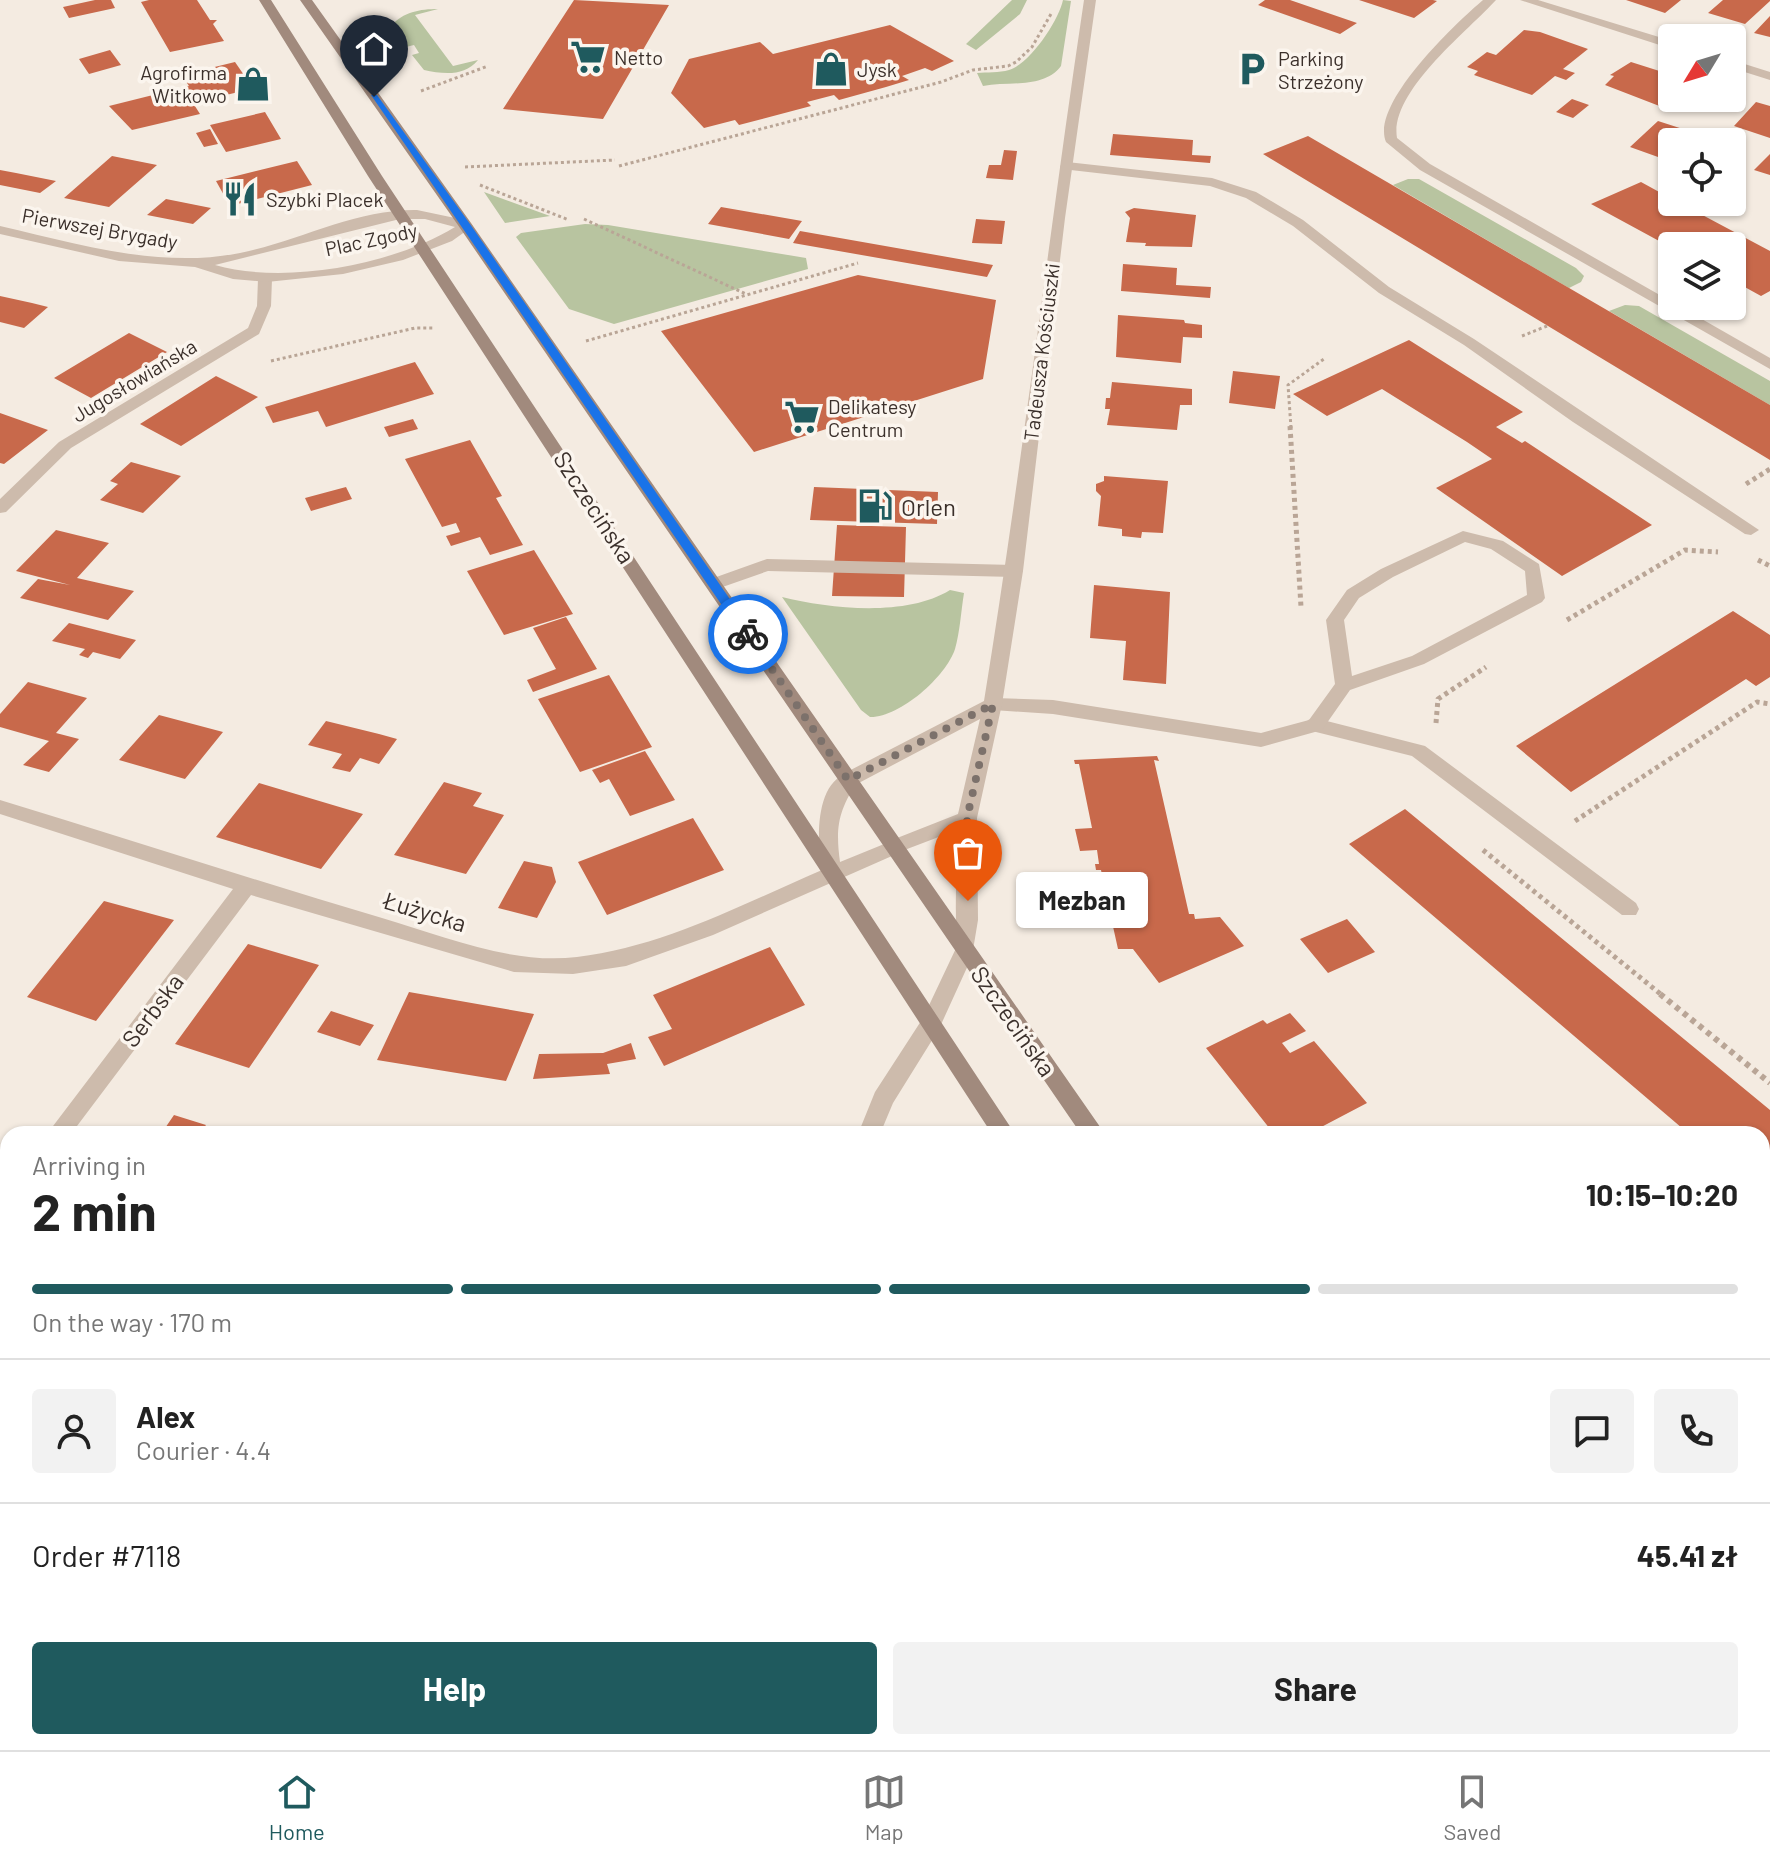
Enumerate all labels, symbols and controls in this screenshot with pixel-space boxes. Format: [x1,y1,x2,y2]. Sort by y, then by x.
pin [340,15,408,97]
north arrow [1658,24,1746,112]
map controls [1658,24,1746,320]
icon: home [352,27,396,71]
supermarket icon: Netto [569,38,607,76]
place label: Netto [614,45,663,69]
place label: Parking Strzeżony [1278,46,1363,93]
shop icon: Jysk [812,50,850,88]
parking icon: Parking Strzeżony [1233,50,1271,88]
place label: Jysk [857,57,897,81]
place label: Agrofirma Witkowo [140,60,227,107]
shop icon: Agrofirma Witkowo [234,65,272,103]
button: locate [1658,128,1746,216]
restaurant icon: Szybki Placek [221,180,259,218]
place label: Szybki Placek [266,187,384,211]
street label: Pierwszej Brygady [20,203,180,253]
street label: Plac Zgody [323,218,419,260]
button: layers [1658,232,1746,320]
street label: Tadeusza Kościuszki [1018,262,1064,442]
street label: Jugosłowiańska [67,333,201,427]
place label: Delikatesy Centrum [828,394,916,441]
supermarket icon: Delikatesy Centrum [783,398,821,436]
street label: Szczecińska [548,445,642,569]
fuel station icon: Orlen [856,487,894,525]
place label: Orlen [901,492,956,521]
courier [708,594,788,674]
icon: bike [726,612,770,656]
pin [934,819,1002,901]
icon: bag [946,831,990,875]
callout: Mezban [1016,873,1148,929]
street label: Łużycka [379,884,470,937]
text: Mezban [1038,884,1126,915]
street label: Szczecińska [965,960,1063,1082]
street label: Serbska [115,968,189,1052]
text: Arriving in [32,1149,146,1180]
text: 10:15–10:20 [1586,1176,1738,1212]
text: 2 min [32,1179,157,1241]
text: On the way · 170 m [32,1306,232,1337]
button: person [32,1389,116,1473]
button: chat [1550,1389,1634,1473]
button: phone [1654,1389,1738,1473]
text: Alex [136,1398,195,1434]
text: Courier · 4.4 [136,1434,271,1465]
text: Order #7118 [32,1537,182,1573]
text: 45.41 zł [1637,1537,1738,1573]
button: Help [32,1642,877,1734]
button: Share [893,1642,1738,1734]
tab: Home [269,1770,325,1844]
tab: Map [862,1770,906,1844]
tab: Saved [1444,1770,1501,1844]

